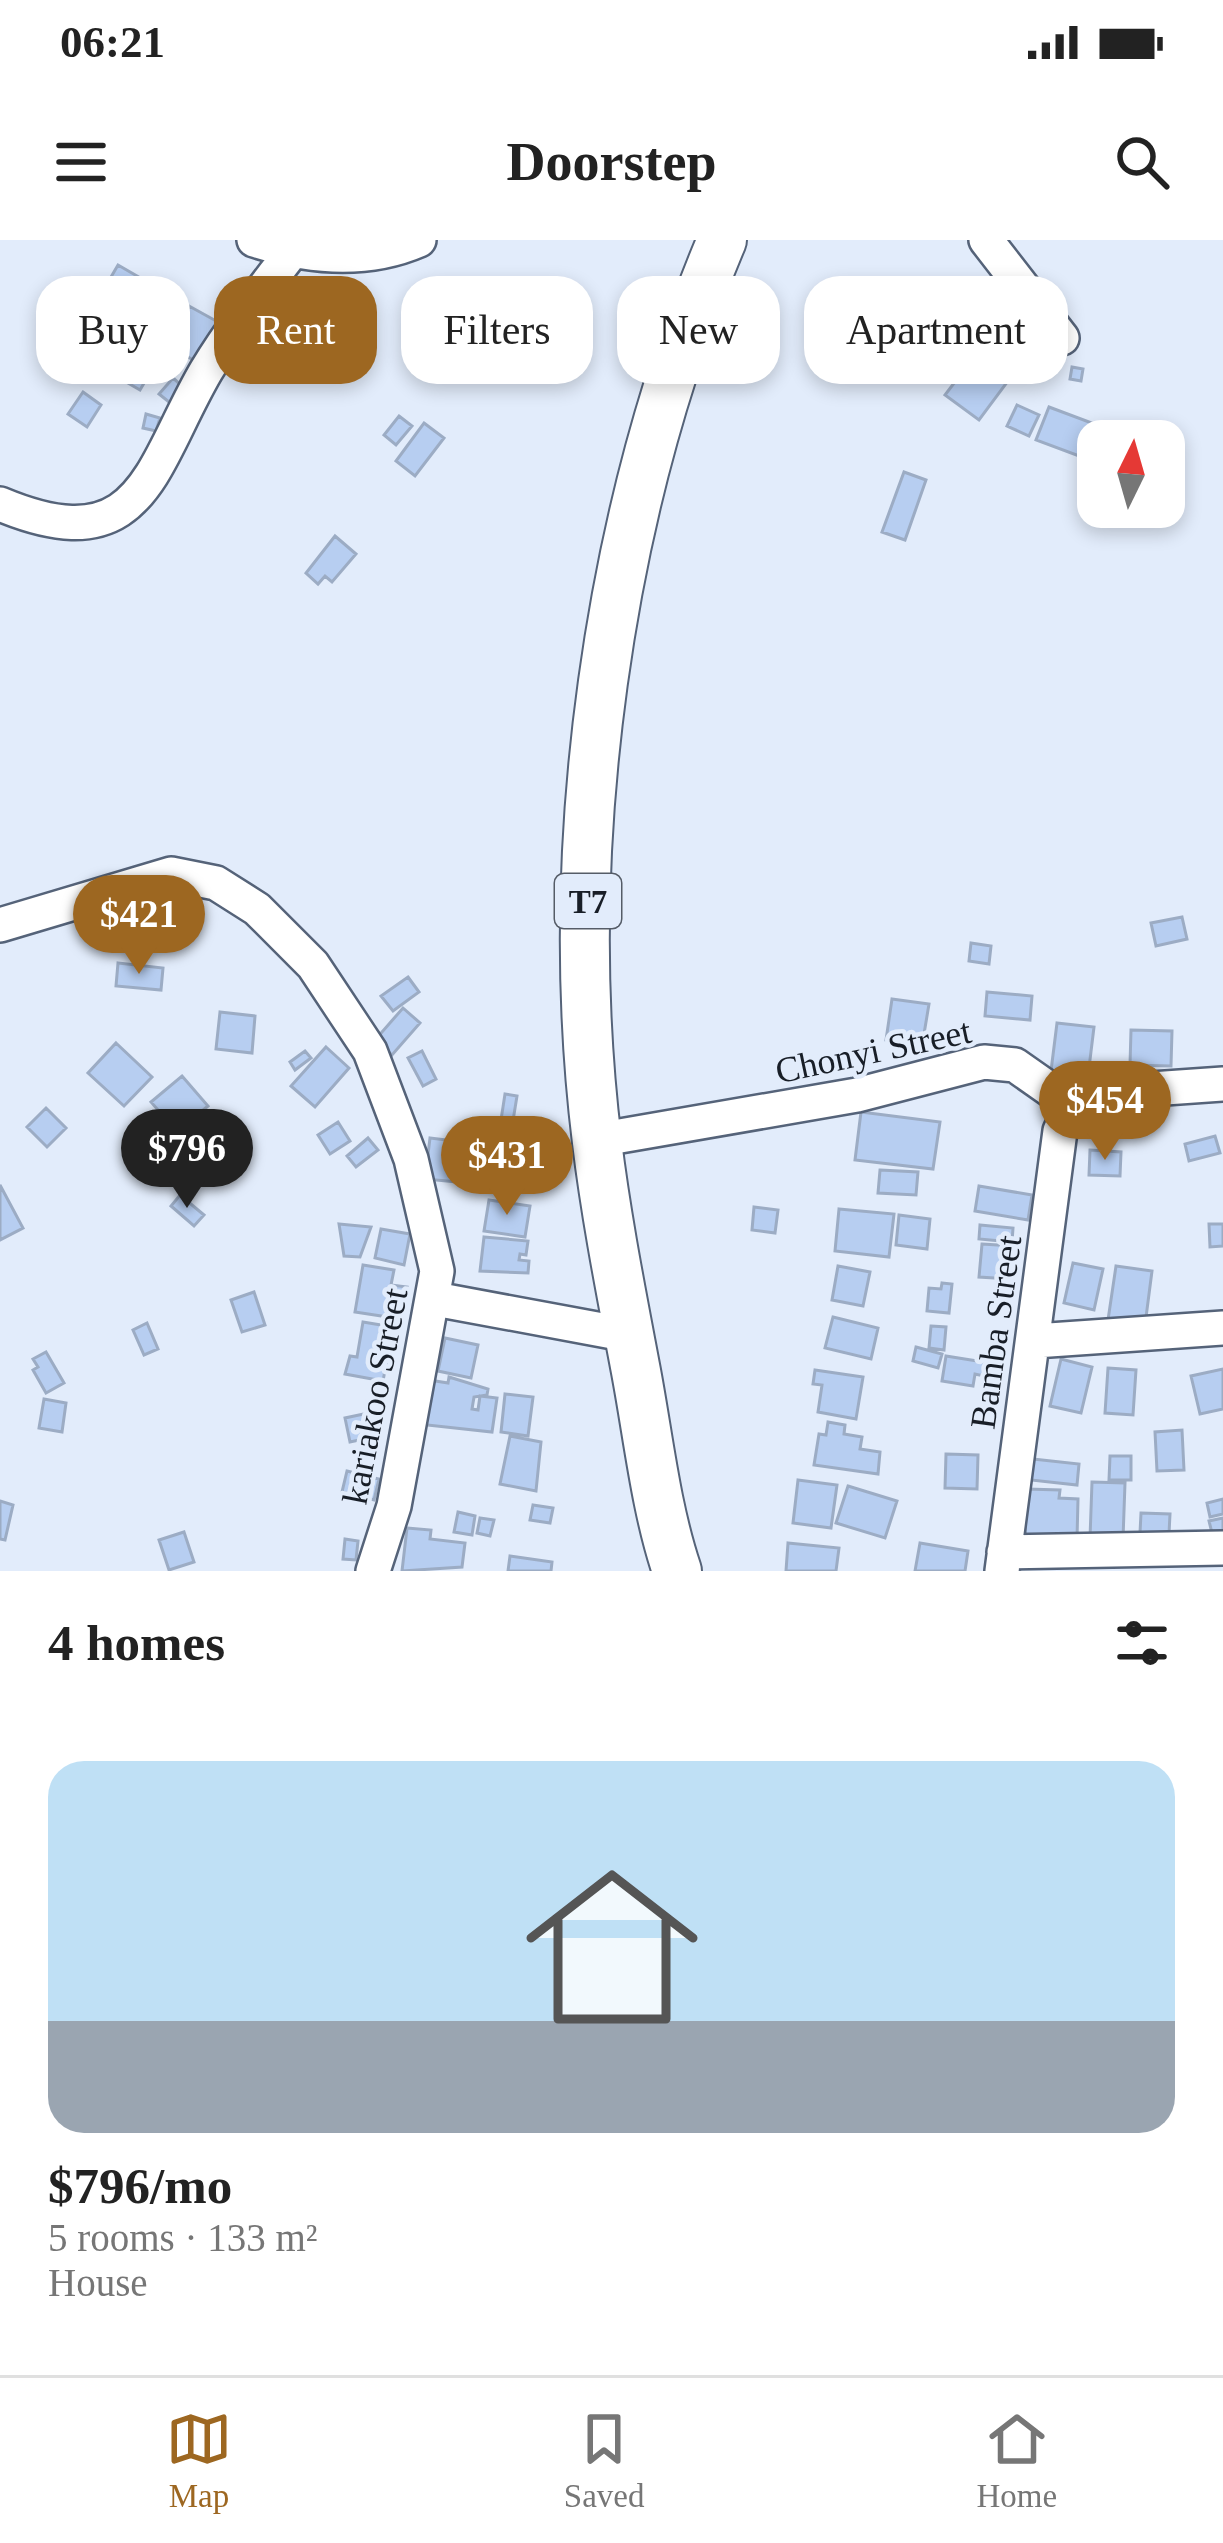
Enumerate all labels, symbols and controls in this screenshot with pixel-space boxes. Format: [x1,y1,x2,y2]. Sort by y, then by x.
text: 06:21 [60,17,165,67]
icon: menu [48,129,114,195]
icon: search [1109,129,1175,195]
text: Doorstep [507,132,716,192]
chip: Buy [36,276,190,384]
chip: Rent [214,276,377,384]
chip: Filters [401,276,593,384]
chip: New [617,276,780,384]
chip: Apartment [804,276,1068,384]
north arrow [1077,420,1185,528]
map controls [1077,420,1185,528]
road number: T7 [555,874,621,928]
pin: $421 [68,875,210,977]
text: $421 [100,892,178,935]
street label: Chonyi Street [772,1011,975,1091]
pin: $454 [1034,1061,1176,1163]
text: $454 [1066,1078,1144,1121]
pin: $796 [116,1109,258,1211]
pin: $431 [436,1116,578,1218]
text: $796 [148,1126,226,1169]
text: $431 [468,1133,546,1176]
street label: Bamba Street [963,1233,1029,1431]
street label: kariakoo Street [334,1285,416,1507]
icon: filters [1109,1610,1175,1676]
text: 4 homes [48,1615,225,1671]
icon: home [504,1839,720,2055]
text: $796/mo [48,2158,232,2214]
text: 5 rooms · 133 m² [48,2216,318,2259]
text: House [48,2261,148,2304]
tab: Map [166,2406,232,2515]
tab: Saved [564,2406,644,2515]
tab: Home [976,2406,1057,2515]

